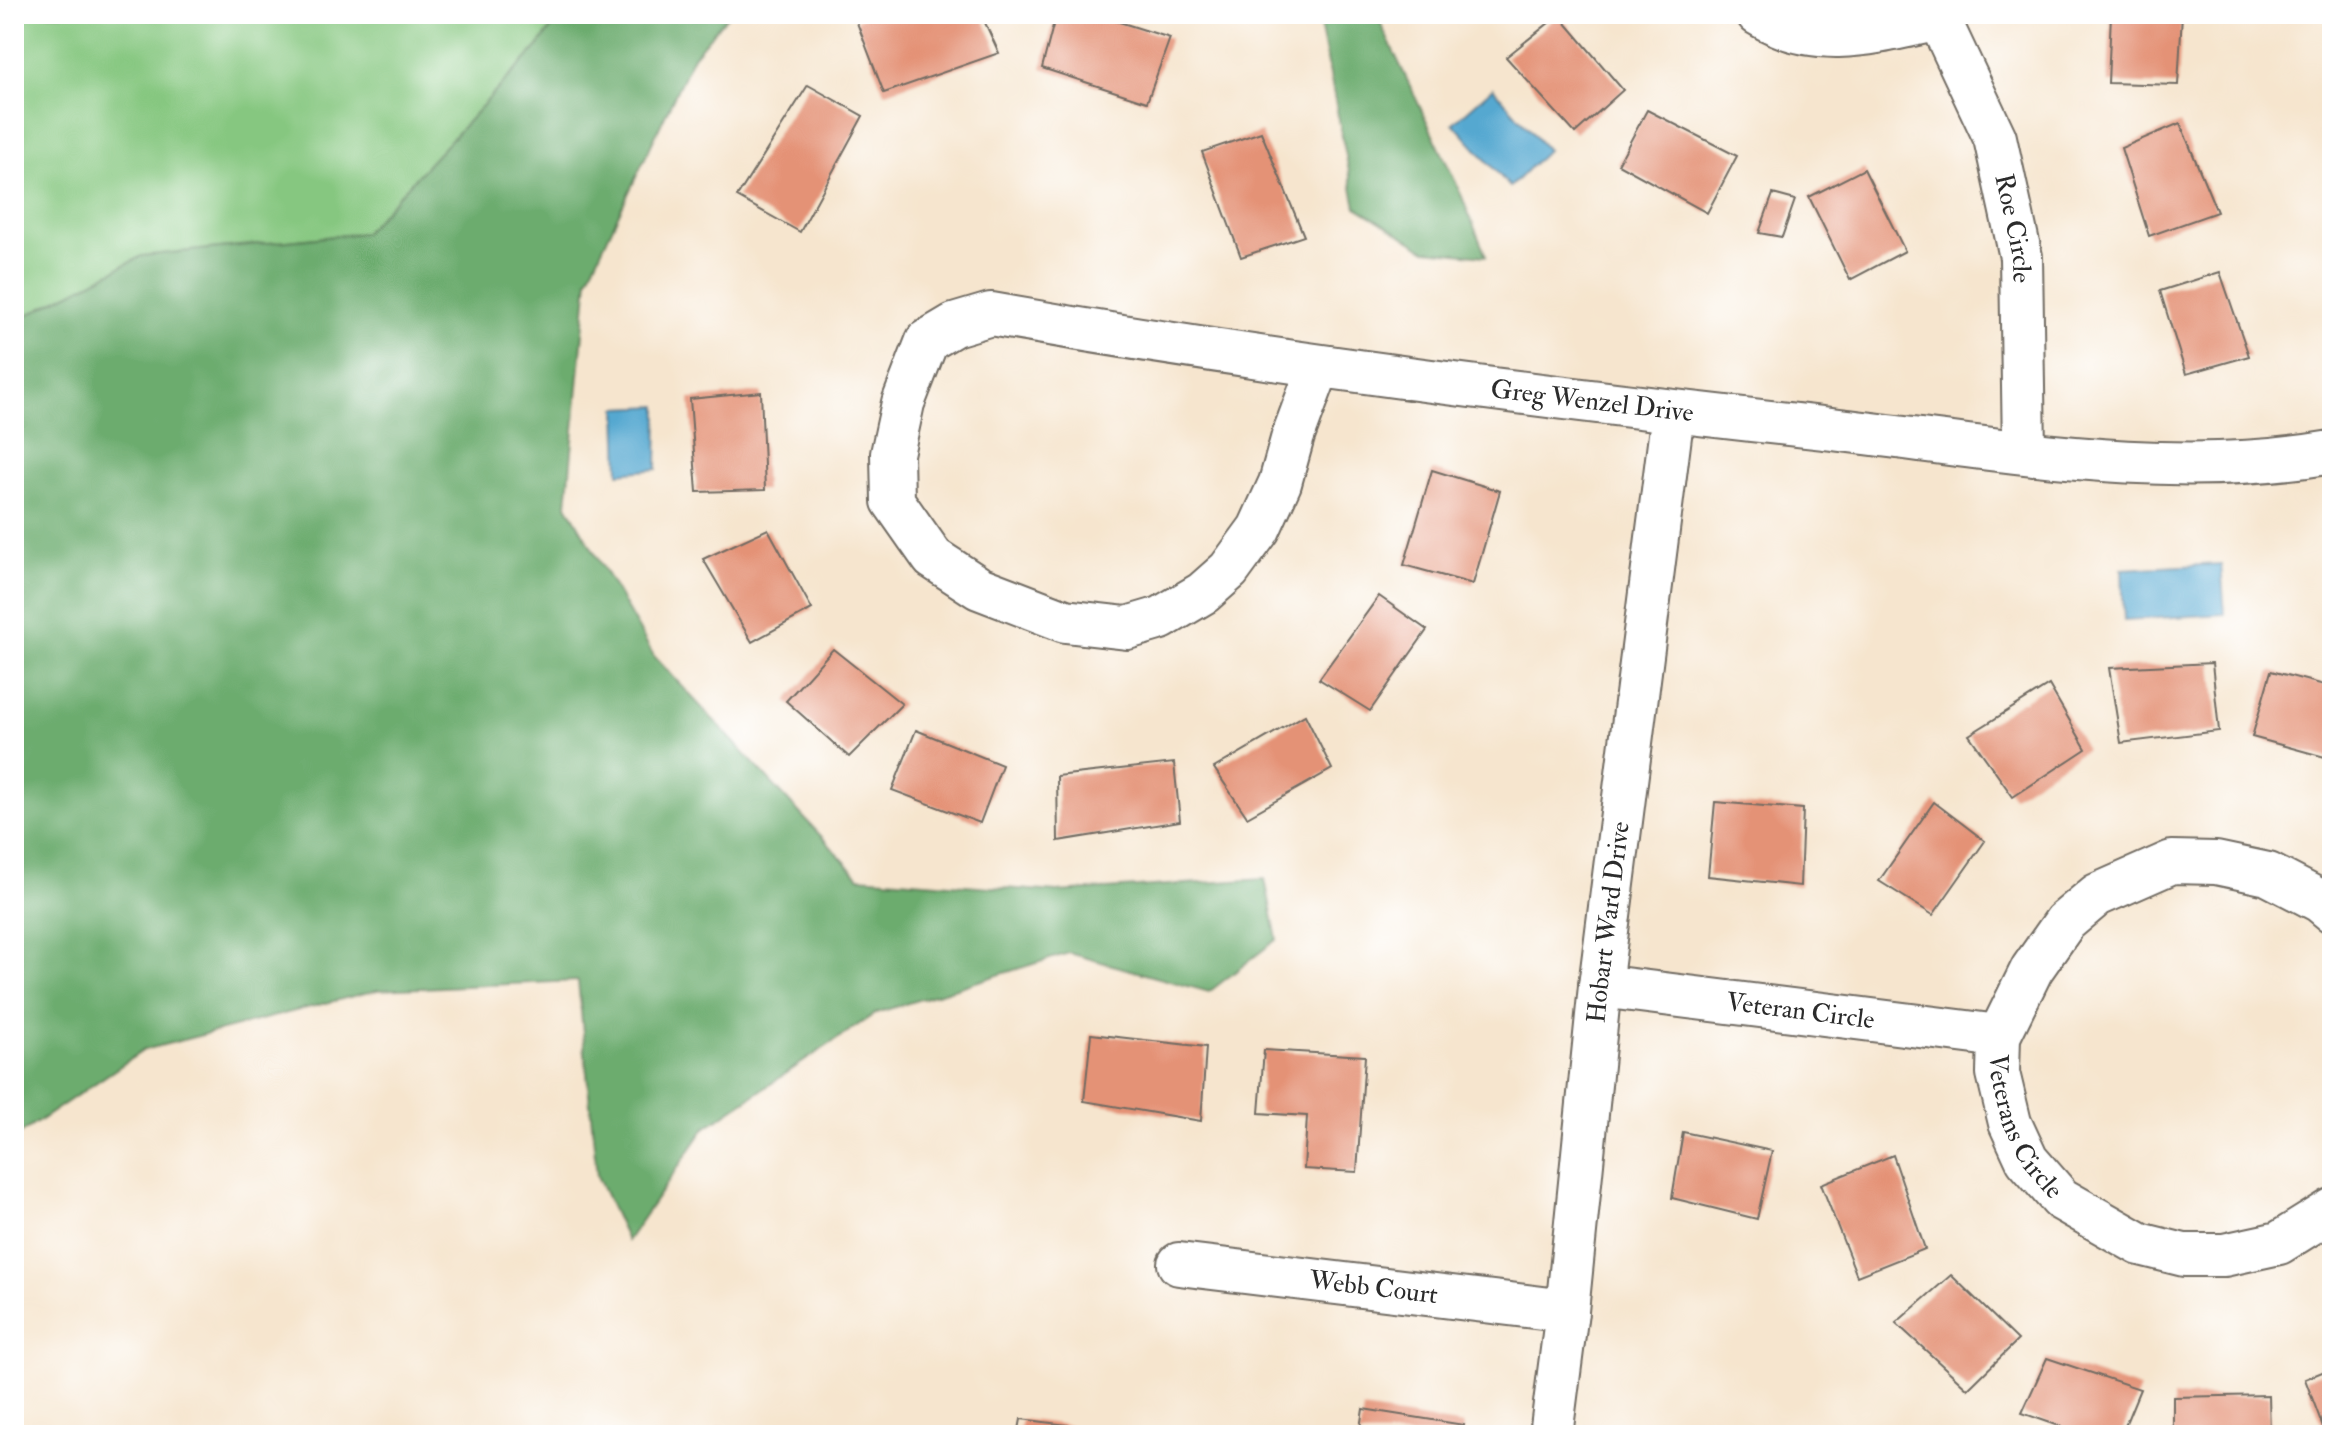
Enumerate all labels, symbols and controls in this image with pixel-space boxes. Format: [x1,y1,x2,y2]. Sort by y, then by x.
street label: Roe Circle [1987,171,2037,283]
street label: Greg Wenzel Drive [1489,373,1695,429]
street label: Hobart Ward Drive [1580,819,1637,1025]
street label: Veteran Circle [1725,986,1876,1036]
street label: Veterans Circle [1982,1053,2070,1206]
street label: Webb Court [1307,1264,1440,1311]

